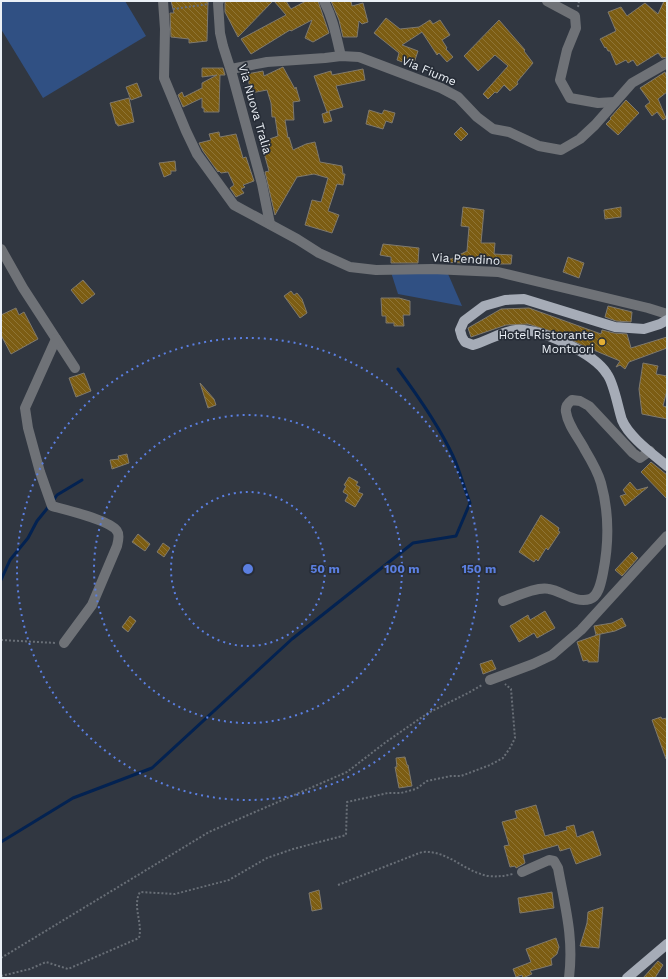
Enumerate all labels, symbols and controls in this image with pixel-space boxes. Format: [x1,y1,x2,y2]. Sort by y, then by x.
street label: Via Fiume [400,53,458,89]
street label: Via Nuova Tralia [235,62,275,156]
street label: Via Pendino [431,250,501,268]
place label: Hotel Ristorante Montuori [498,328,594,356]
marker: Hotel Ristorante Montuori [597,337,607,347]
centre of rings [241,562,255,576]
text: 50 m [310,562,340,576]
text: 100 m [384,562,420,576]
text: 150 m [462,562,496,576]

